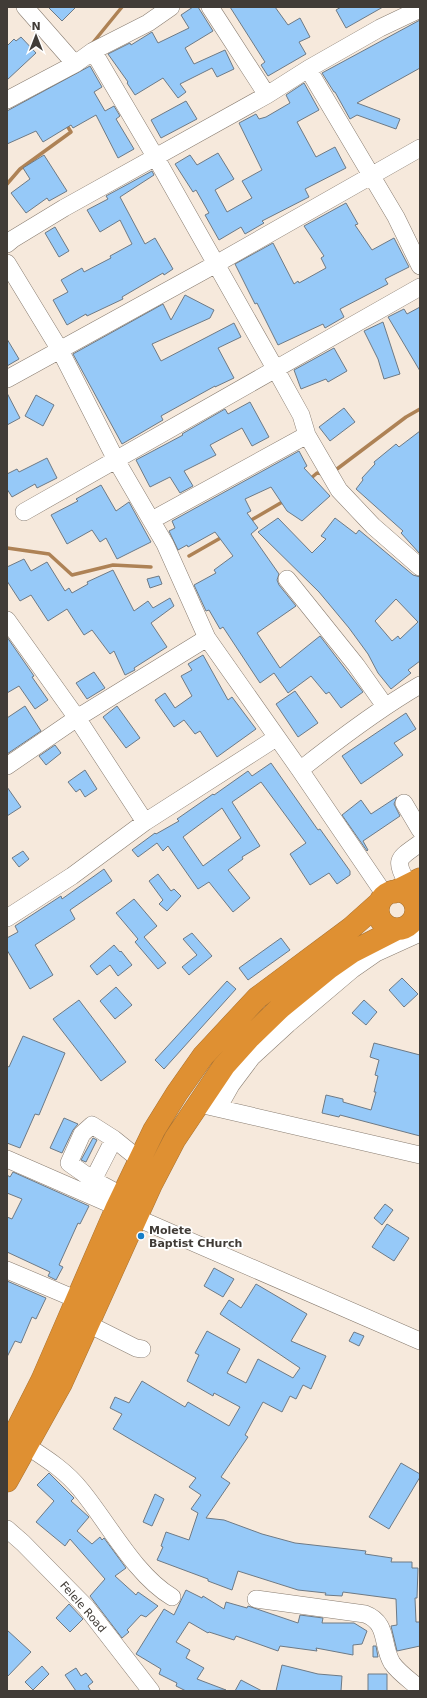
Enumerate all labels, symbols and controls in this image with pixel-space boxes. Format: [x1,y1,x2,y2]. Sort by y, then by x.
north arrow [16,16,56,56]
text: N [31,20,41,33]
place label: Molete Baptist CHurch [149,1224,242,1250]
marker: Molete Baptist CHurch [136,1231,146,1241]
street label: Felele Road [57,1579,109,1635]

